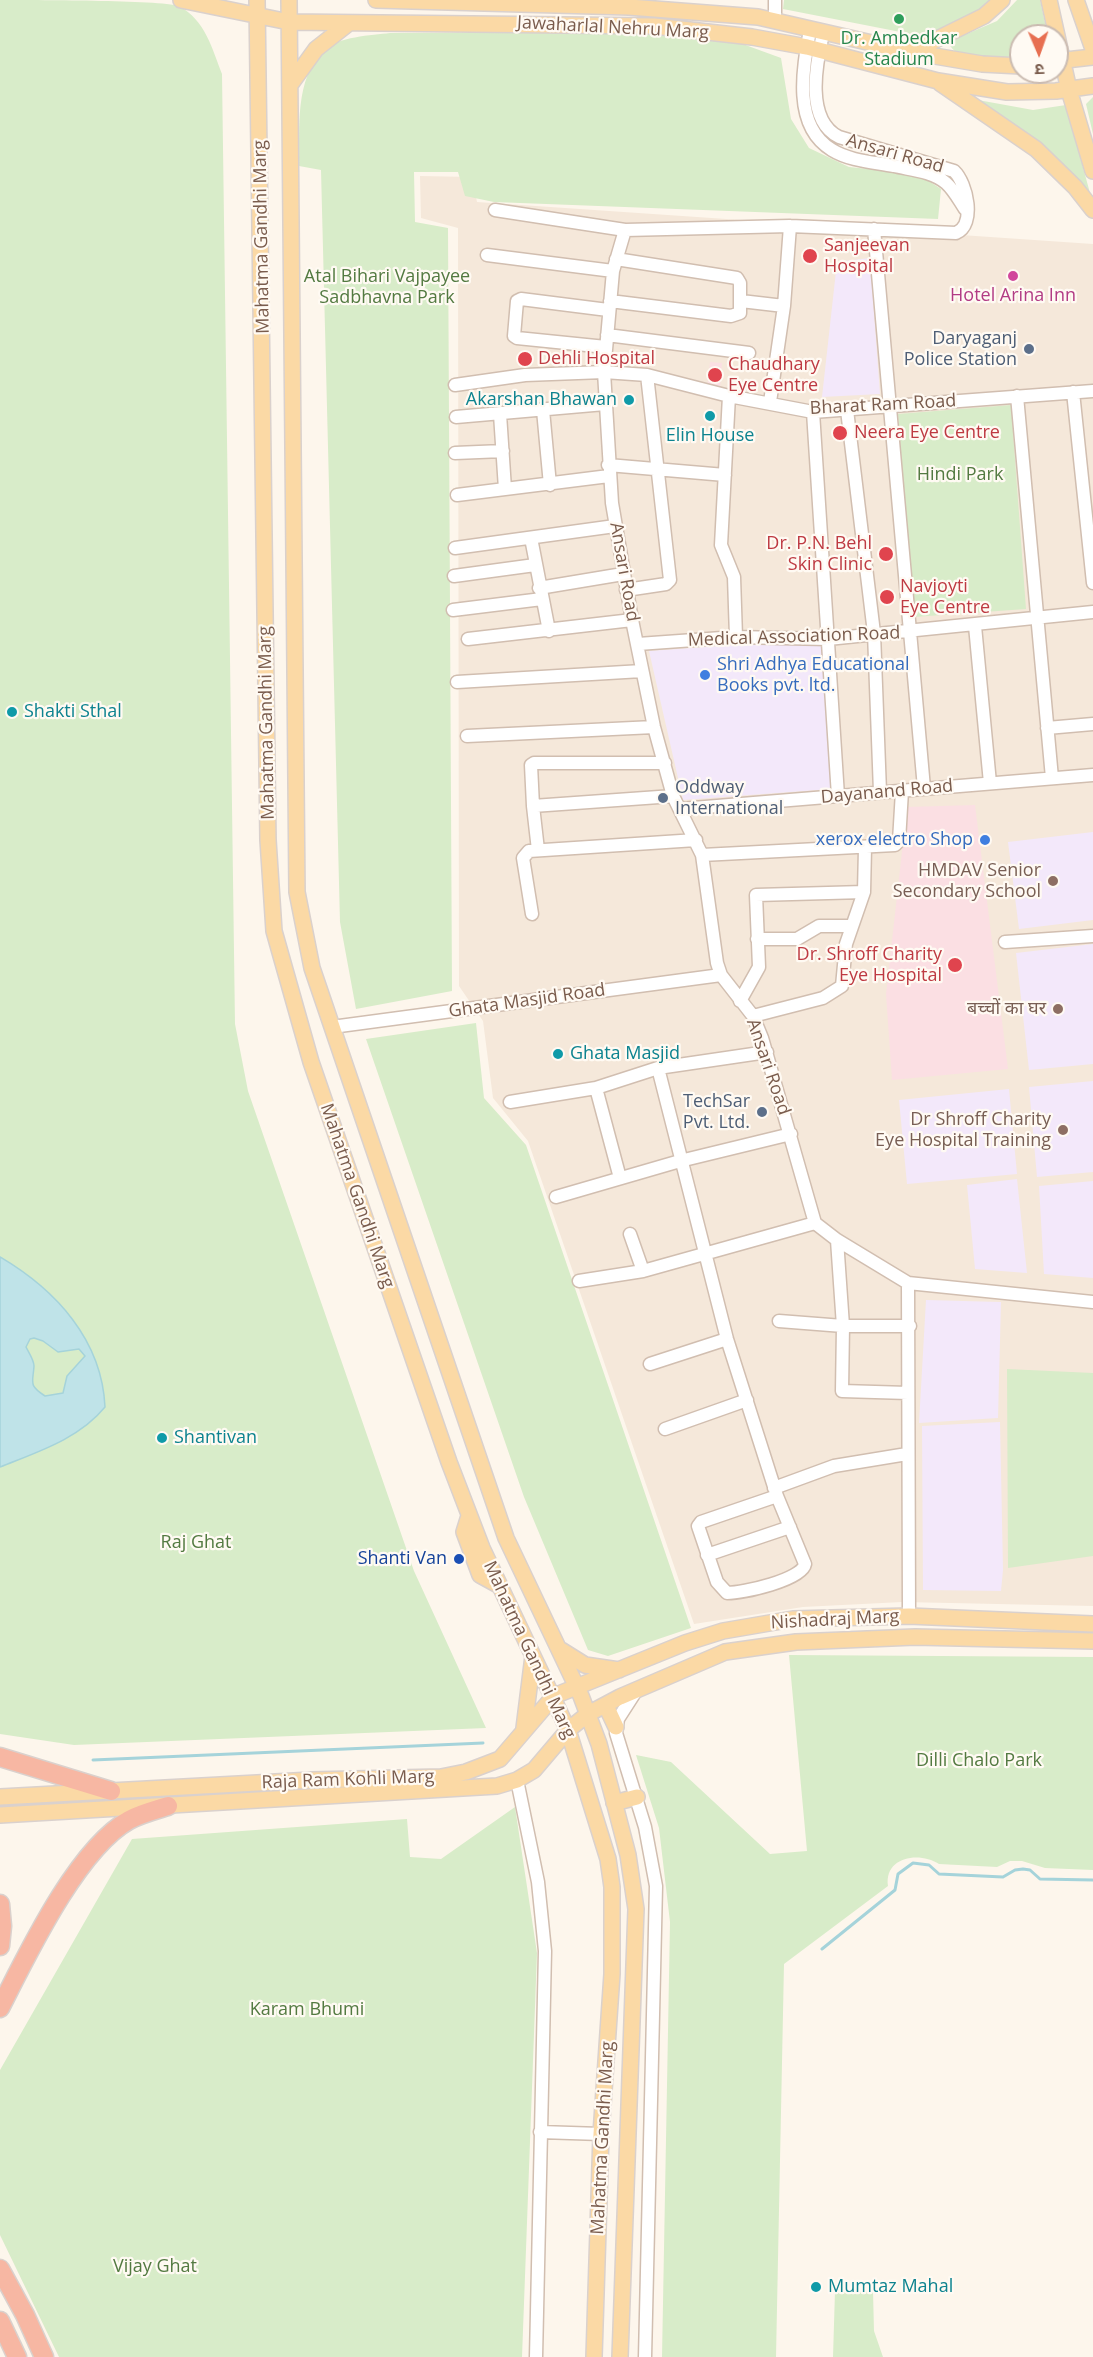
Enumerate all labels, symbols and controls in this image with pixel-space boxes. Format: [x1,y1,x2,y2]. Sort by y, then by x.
street label: Jawaharlal Nehru Marg [517,12,709,44]
marker: Dr. Ambedkar Stadium [892,12,906,26]
north arrow [1009,24,1069,84]
place label: Dr. Ambedkar Stadium [841,28,957,70]
text: उ [1034,59,1045,81]
street label: Ansari Road [844,130,946,178]
street label: Mahatma Gandhi Marg [250,140,274,334]
place label: Sanjeevan Hospital [824,235,910,278]
marker: Sanjeevan Hospital [801,247,819,265]
park label: Atal Bihari Vajpayee Sadbhavna Park [304,266,470,308]
marker: Hotel Arina Inn [1006,269,1020,283]
place label: Hotel Arina Inn [950,285,1076,307]
place label: Daryaganj Police Station [904,328,1017,370]
marker: Daryaganj Police Station [1022,342,1036,356]
place label: Dehli Hospital [538,348,655,370]
marker: Dehli Hospital [516,350,534,368]
place label: Chaudhary Eye Centre [728,354,820,397]
marker: Chaudhary Eye Centre [706,366,724,384]
place label: Akarshan Bhawan [466,389,617,411]
street label: Bharat Ram Road [809,390,957,420]
marker: Akarshan Bhawan [622,393,636,407]
marker: Elin House [703,409,717,423]
place label: Neera Eye Centre [854,422,1000,444]
marker: Neera Eye Centre [831,424,849,442]
place label: Elin House [666,425,754,447]
park label: Hindi Park [917,464,1003,486]
street label: Ansari Road [605,521,643,623]
place label: Dr. P.N. Behl Skin Clinic [766,533,872,576]
marker: Dr. P.N. Behl Skin Clinic [877,545,895,563]
place label: Navjoyti Eye Centre [900,576,990,618]
marker: Navjoyti Eye Centre [878,588,896,606]
street label: Medical Association Road [687,622,901,652]
street label: Mahatma Gandhi Marg [255,626,279,820]
place label: Shri Adhya Educational Books pvt. ltd. [717,654,910,696]
marker: Shri Adhya Educational Books pvt. ltd. [698,668,712,682]
place label: Shakti Sthal [24,701,122,723]
marker: Shakti Sthal [5,705,19,719]
street label: Dayanand Road [820,775,954,809]
place label: Oddway International [675,777,783,820]
marker: Oddway International [656,791,670,805]
place label: xerox electro Shop [816,829,973,851]
marker: xerox electro Shop [978,833,992,847]
place label: HMDAV Senior Secondary School [893,860,1041,902]
marker: HMDAV Senior Secondary School [1046,874,1060,888]
place label: Dr. Shroff Charity Eye Hospital [797,944,942,986]
marker: Dr. Shroff Charity Eye Hospital [946,956,964,974]
street label: Ghata Masjid Road [447,979,607,1023]
place label: बच्चों का घर [967,998,1046,1020]
marker: बच्चों का घर [1051,1002,1065,1016]
street label: Ansari Road [741,1016,795,1118]
place label: Ghata Masjid [570,1043,680,1065]
marker: Ghata Masjid [551,1047,565,1061]
place label: TechSar Pvt. Ltd. [683,1091,750,1134]
street label: Mahatma Gandhi Marg [315,1101,399,1291]
marker: TechSar Pvt. Ltd. [755,1105,769,1119]
place label: Dr Shroff Charity Eye Hospital Training [875,1109,1051,1152]
marker: Dr Shroff Charity Eye Hospital Training [1056,1123,1070,1137]
place label: Shantivan [174,1427,257,1449]
marker: Shantivan [155,1431,169,1445]
park label: Raj Ghat [161,1532,231,1554]
place label: Shanti Van [358,1548,447,1570]
marker: Shanti Van [452,1552,466,1566]
street label: Mahatma Gandhi Marg [478,1558,580,1742]
street label: Nishadraj Marg [770,1606,900,1634]
park label: Dilli Chalo Park [916,1750,1042,1772]
street label: Raja Ram Kohli Marg [261,1766,435,1794]
park label: Karam Bhumi [250,1999,364,2021]
street label: Mahatma Gandhi Marg [587,2041,619,2235]
park label: Vijay Ghat [113,2256,197,2278]
place label: Mumtaz Mahal [828,2276,953,2298]
marker: Mumtaz Mahal [809,2280,823,2294]

